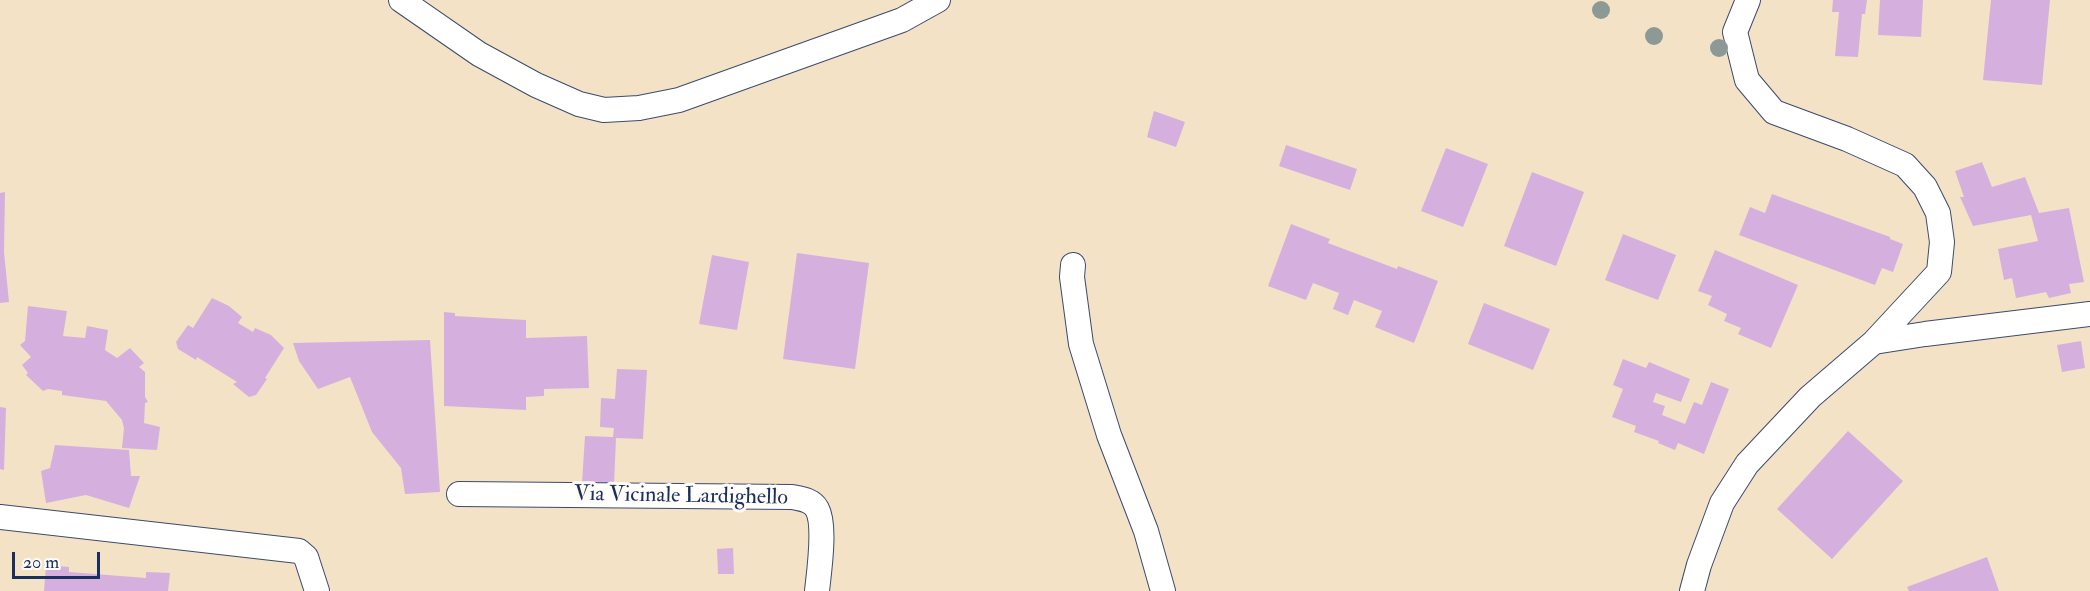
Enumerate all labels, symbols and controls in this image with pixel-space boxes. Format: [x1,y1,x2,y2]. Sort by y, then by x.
street label: Via Vicinale Lardighello [574,482,788,512]
scale bar [15,540,104,578]
text: 20 m [23,551,59,574]

